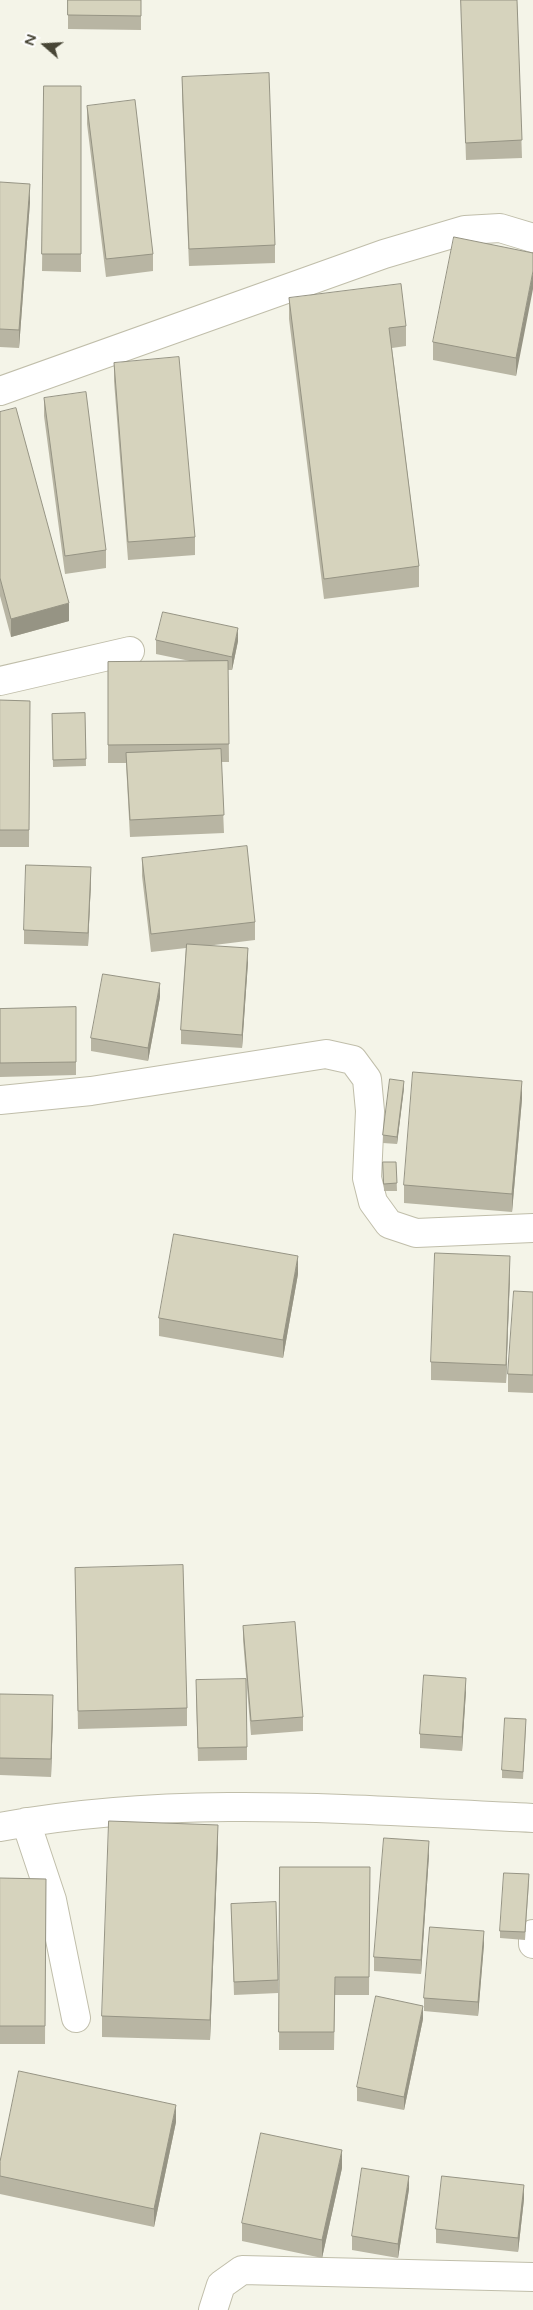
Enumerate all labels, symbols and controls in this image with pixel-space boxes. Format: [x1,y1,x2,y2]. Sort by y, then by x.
north arrow [20,20,70,70]
text: N [20,32,40,48]

